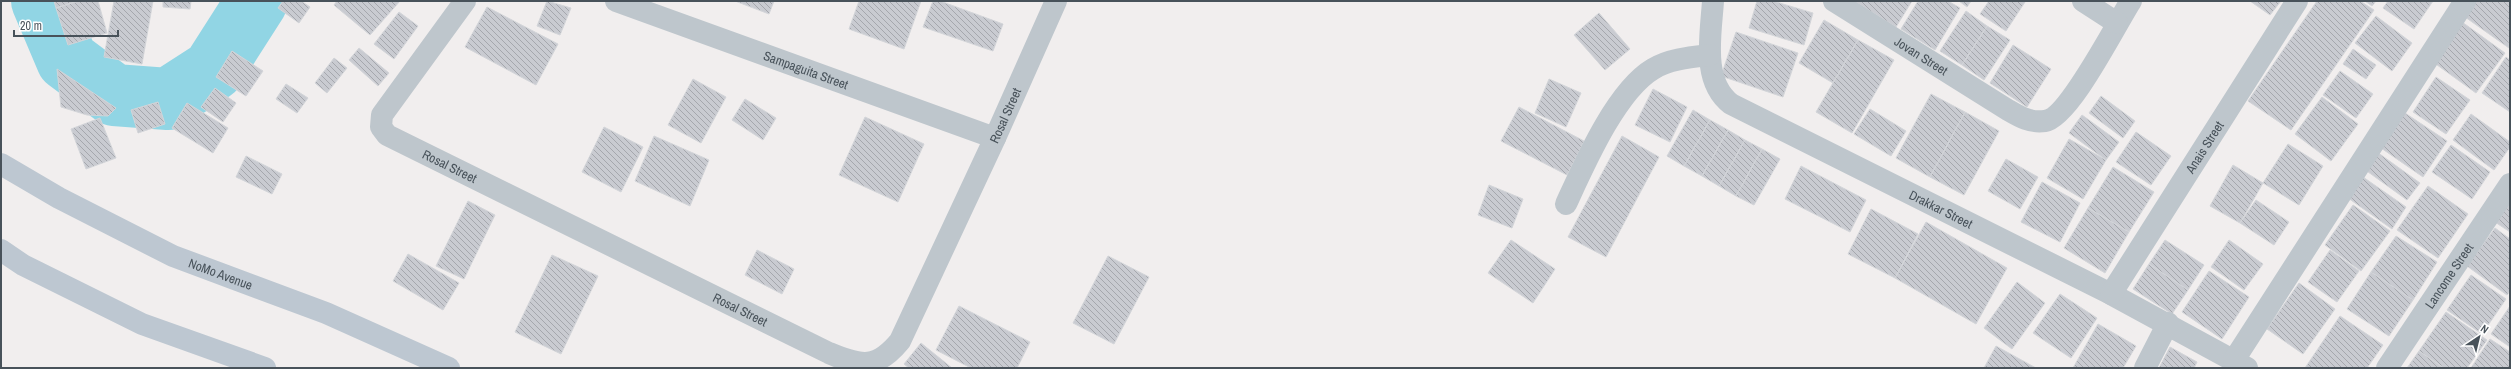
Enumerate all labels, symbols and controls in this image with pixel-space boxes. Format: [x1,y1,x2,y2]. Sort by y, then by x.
scale bar [14,12,118,38]
text: 20 m [20,18,42,34]
street label: Jovan Street [1891,33,1951,79]
street label: Sampaguita Street [761,47,851,93]
street label: Rosal Street [985,85,1025,146]
street label: Anais Street [2181,118,2227,177]
street label: Rosal Street [420,145,480,187]
street label: Drakkar Street [1906,186,1976,232]
street label: Lancome Street [2421,240,2477,312]
street label: NoMo Avenue [186,254,255,293]
street label: Rosal Street [710,289,770,330]
north arrow [2459,317,2499,357]
text: N [2478,321,2491,336]

